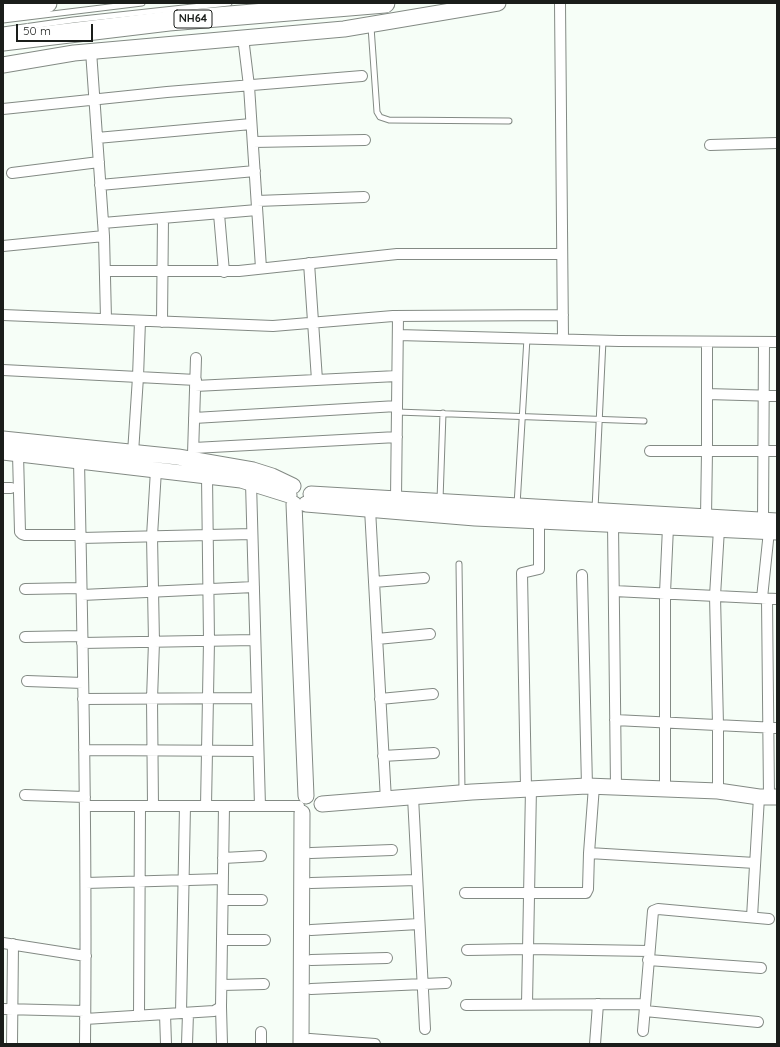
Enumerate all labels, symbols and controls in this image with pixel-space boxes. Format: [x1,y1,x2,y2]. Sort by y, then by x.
road number: NH64 [174,10,212,28]
scale bar [18,16,95,42]
text: 50 m [23,23,51,38]

